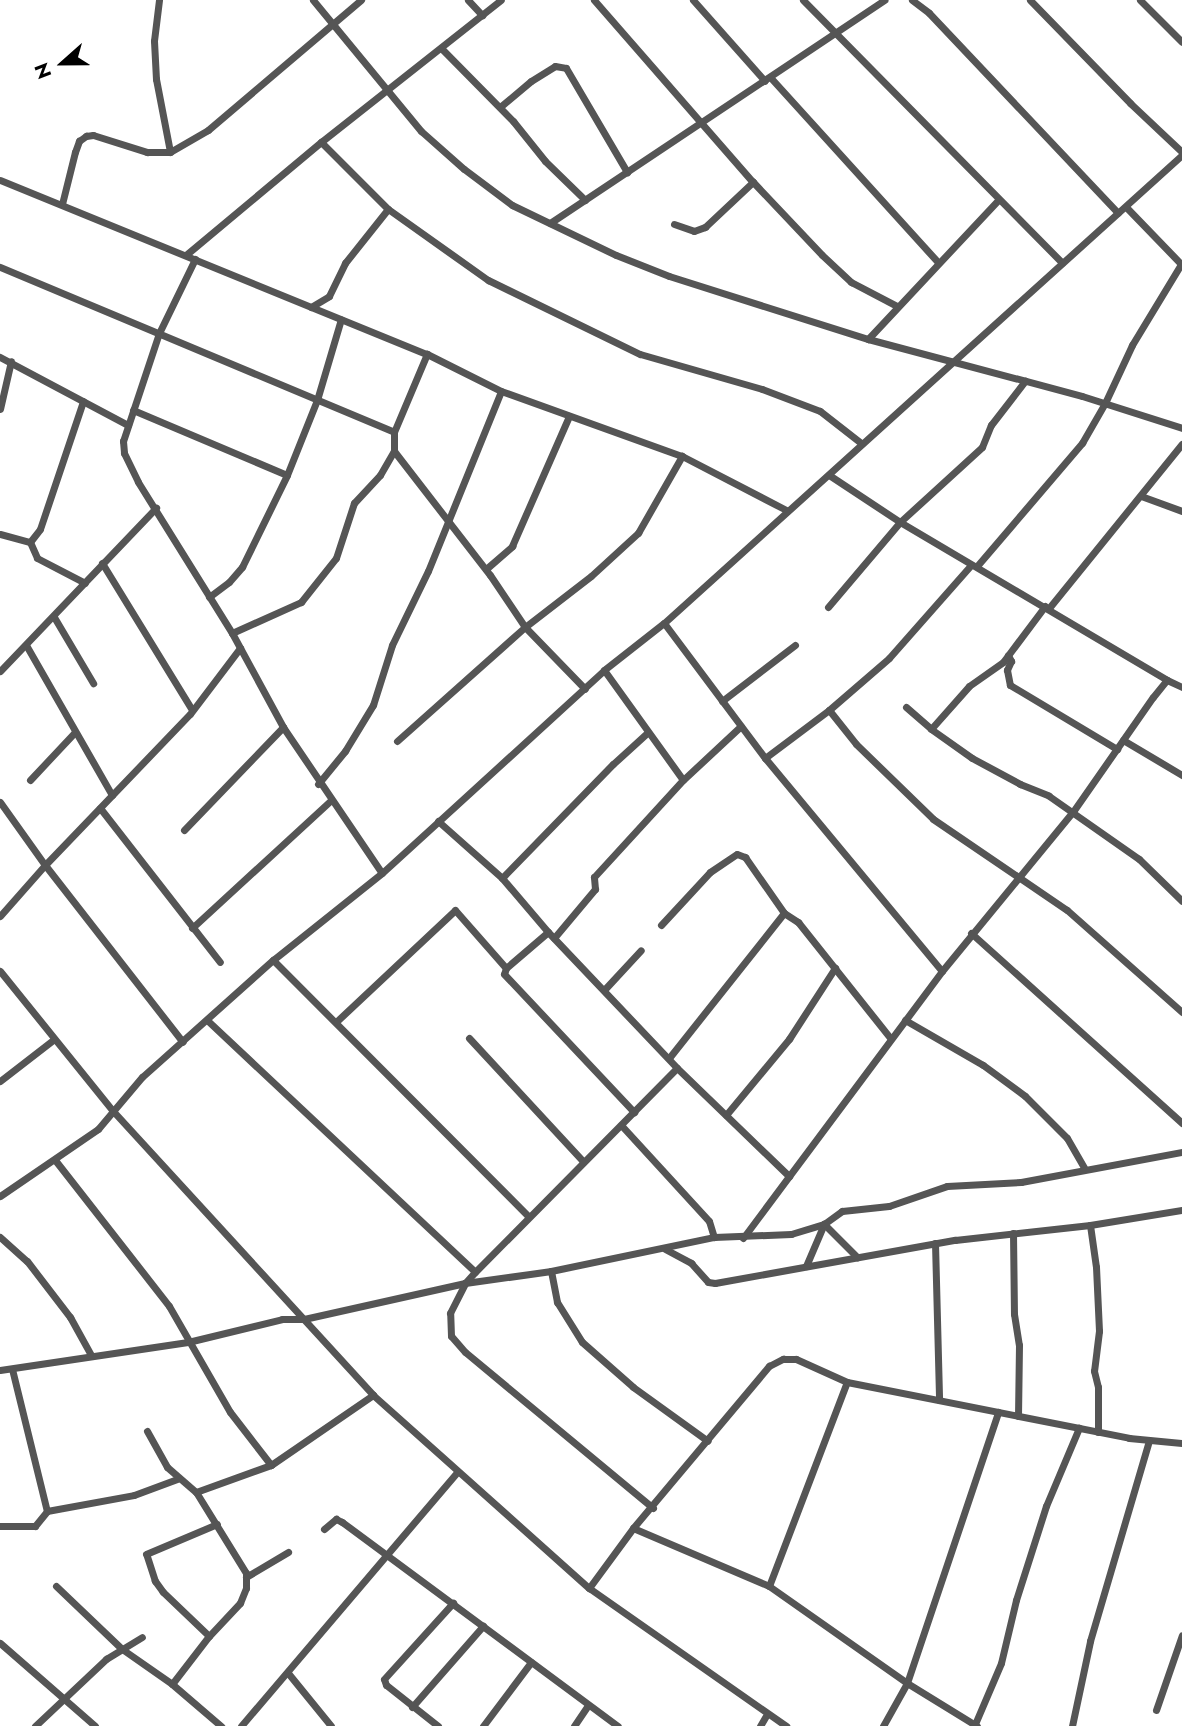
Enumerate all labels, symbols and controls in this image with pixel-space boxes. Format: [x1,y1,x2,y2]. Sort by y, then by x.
north arrow [28,28,98,98]
text: N [28,59,58,83]

